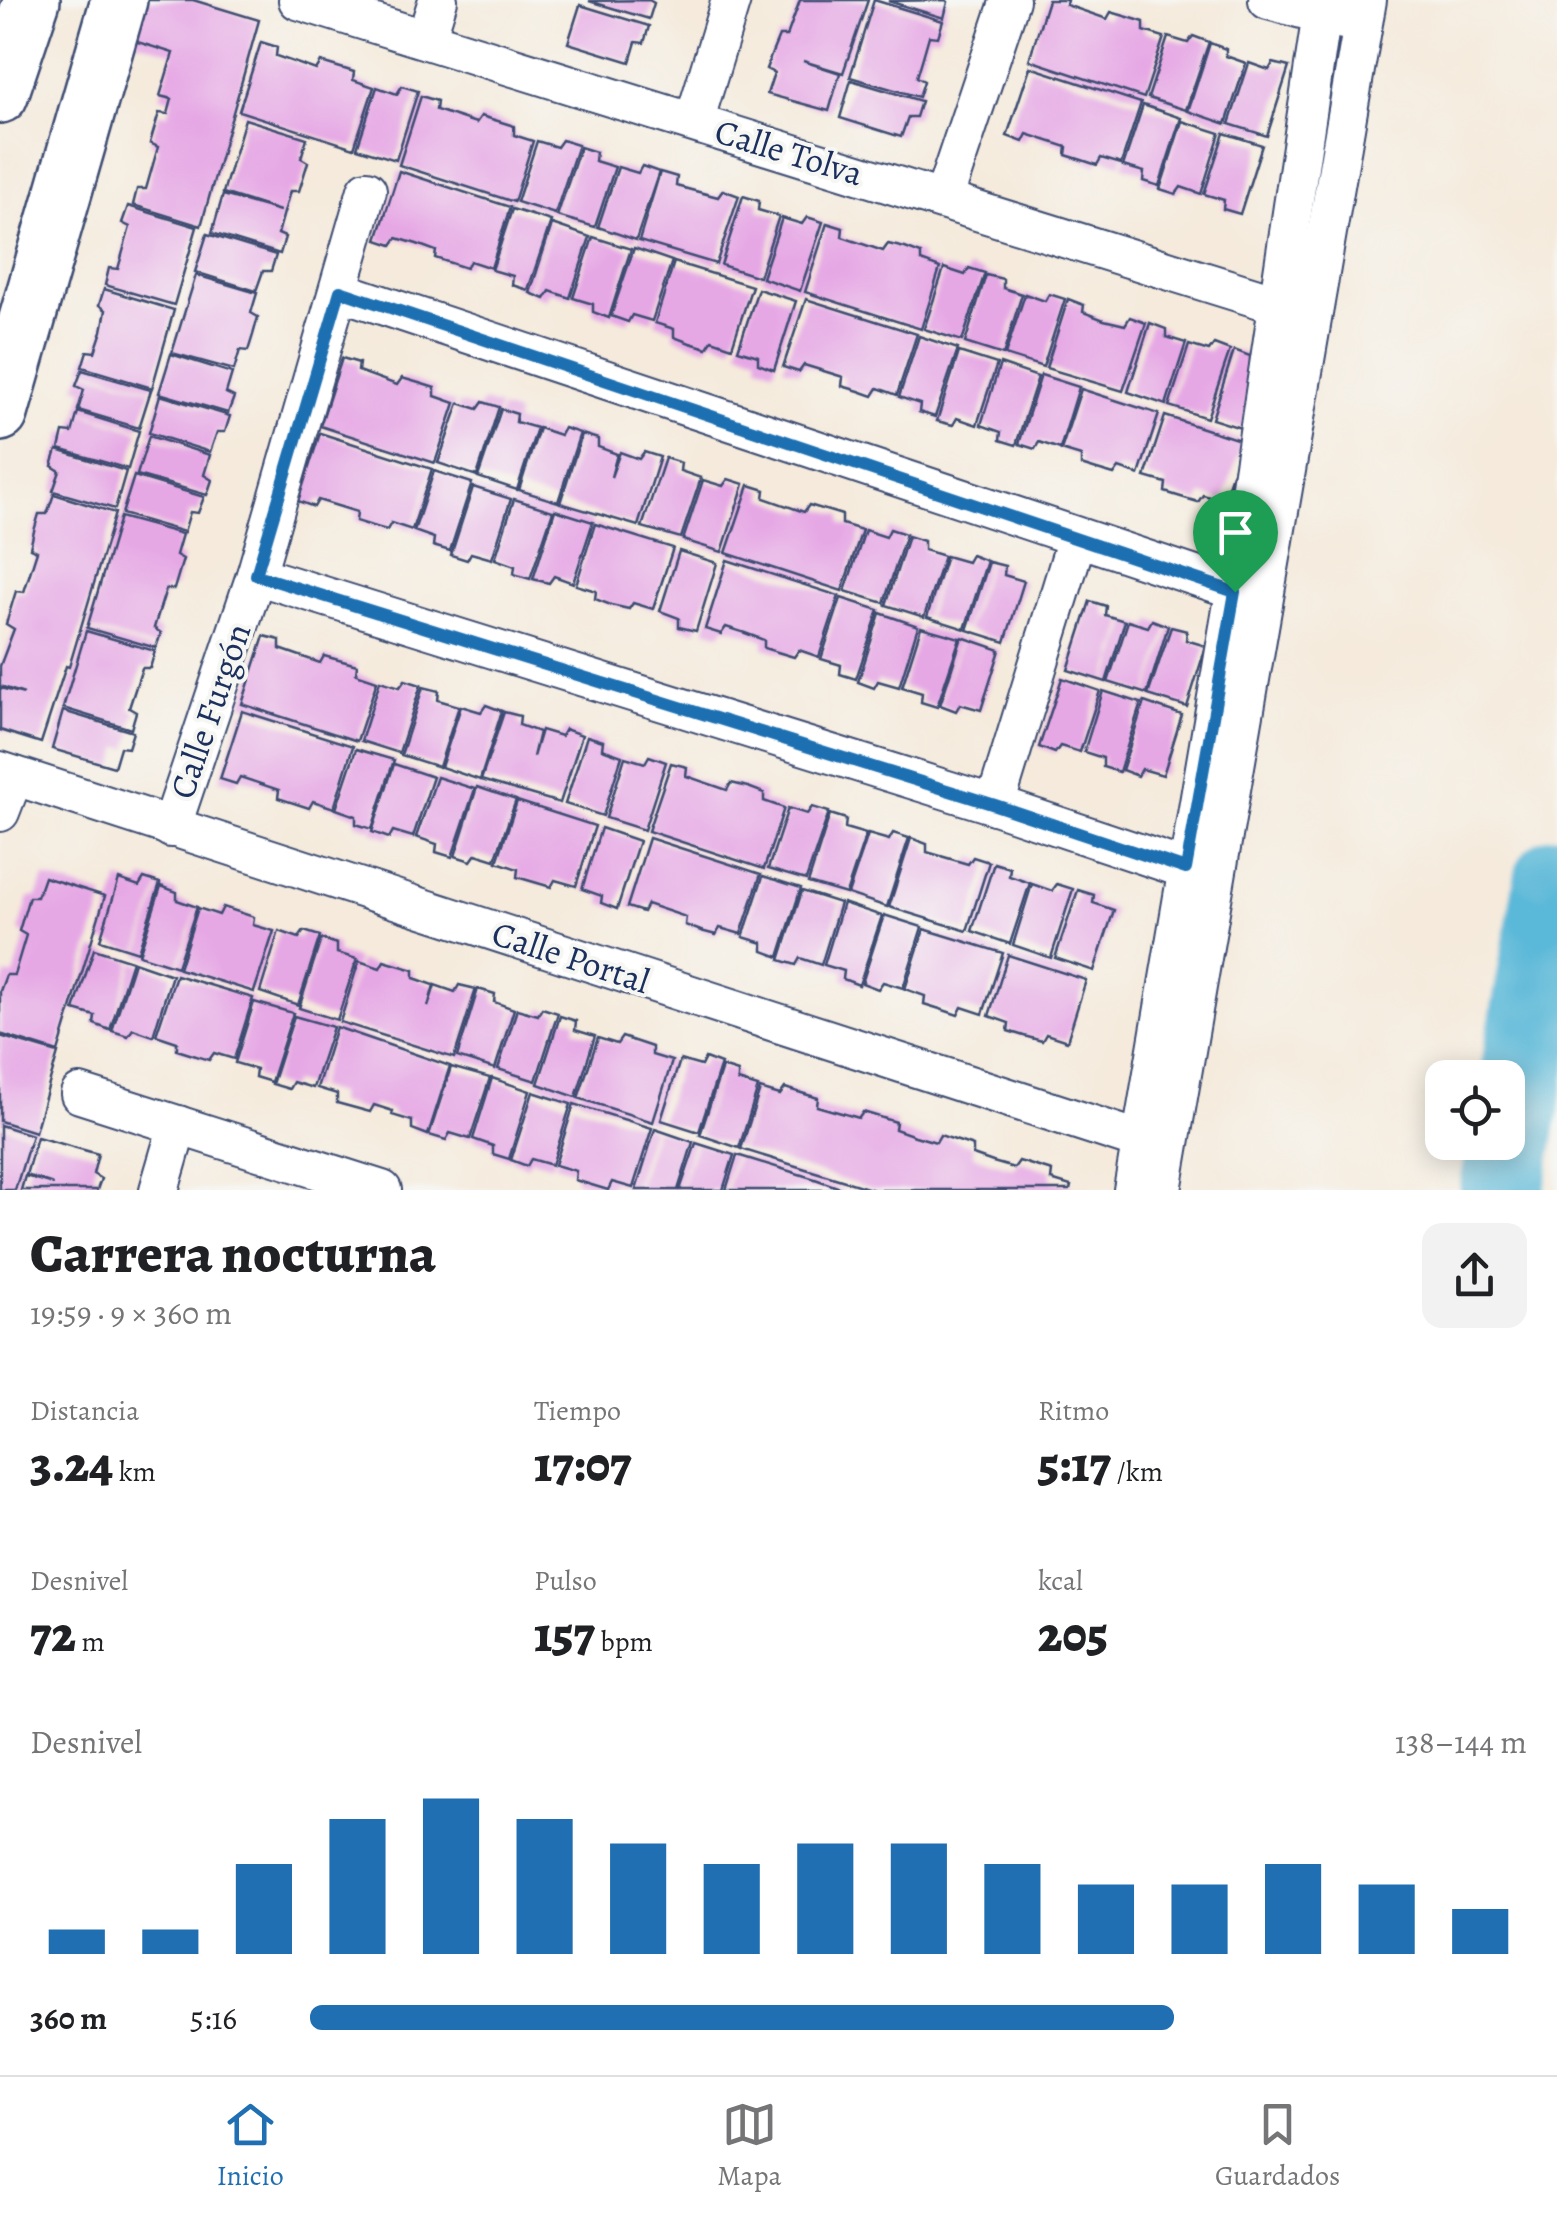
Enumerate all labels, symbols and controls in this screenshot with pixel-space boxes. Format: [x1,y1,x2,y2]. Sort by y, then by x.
street label: Calle Tolva [709,107,869,197]
pin [1193,490,1278,593]
icon: arrive [1208,505,1263,560]
street label: Calle Furgón [158,617,262,805]
street label: Calle Portal [486,909,656,1005]
map controls [1425,1060,1525,1160]
button: locate [1425,1060,1525,1160]
text: Carrera nocturna [30,1216,436,1291]
button: share [1422,1223,1527,1328]
text: 19:59 · 9 × 360 m [30,1291,232,1335]
text: Distancia [30,1392,139,1430]
text: Tiempo [534,1392,621,1430]
text: Ritmo [1038,1392,1109,1430]
text: 3.24 [30,1430,113,1498]
text: 17:07 [534,1430,632,1498]
text: 5:17 [1038,1430,1111,1498]
text: km [113,1453,156,1491]
text: /km [1111,1453,1163,1491]
text: Desnivel [30,1562,128,1600]
text: Pulso [534,1562,597,1600]
text: kcal [1038,1562,1083,1600]
text: 72 [30,1600,76,1668]
text: 157 [534,1600,595,1668]
text: 205 [1038,1600,1108,1668]
text: m [76,1623,105,1661]
text: bpm [595,1623,653,1661]
text: Desnivel [30,1720,142,1764]
text: 138–144 m [1395,1720,1527,1764]
text: 360 m [30,1996,107,2040]
text: 5:16 [190,1996,237,2040]
tab: Inicio [217,2097,284,2195]
tab: Mapa [717,2097,782,2195]
tab: Guardados [1215,2097,1340,2195]

